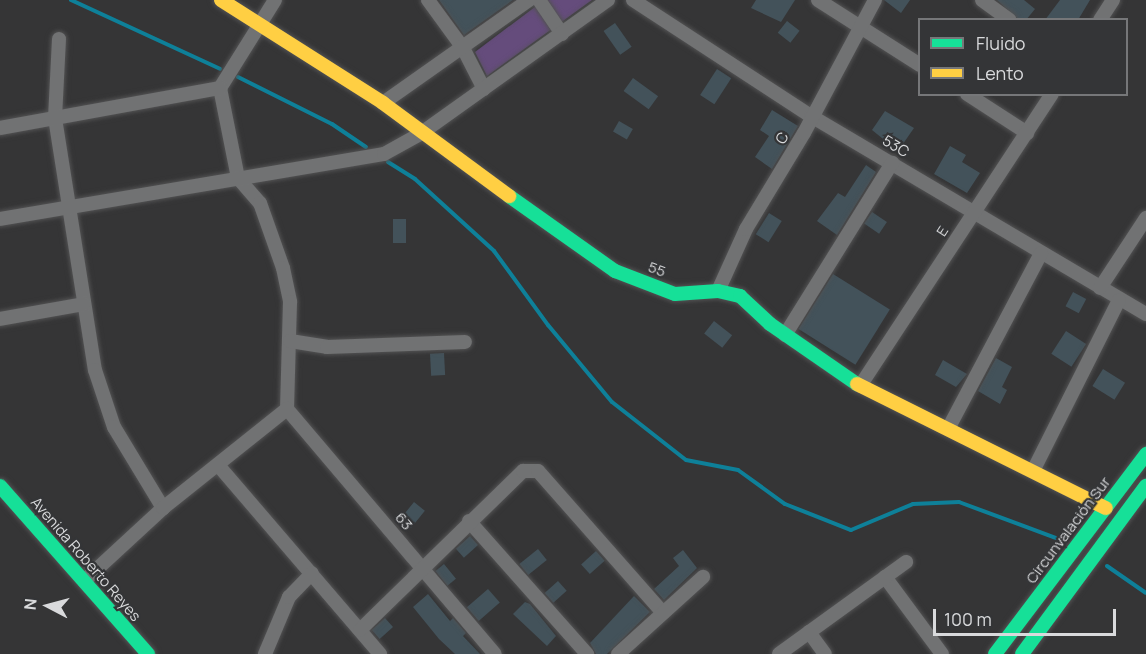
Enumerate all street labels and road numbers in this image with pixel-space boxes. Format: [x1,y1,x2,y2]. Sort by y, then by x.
street label: C [772,129,792,147]
street label: 53C [879,131,913,161]
street label: E [932,223,952,239]
street label: 55 [646,257,668,281]
street label: Circunvalación Sur [1022,473,1114,587]
street label: Avenida Roberto Reyes [27,493,145,625]
street label: 63 [391,508,417,534]

